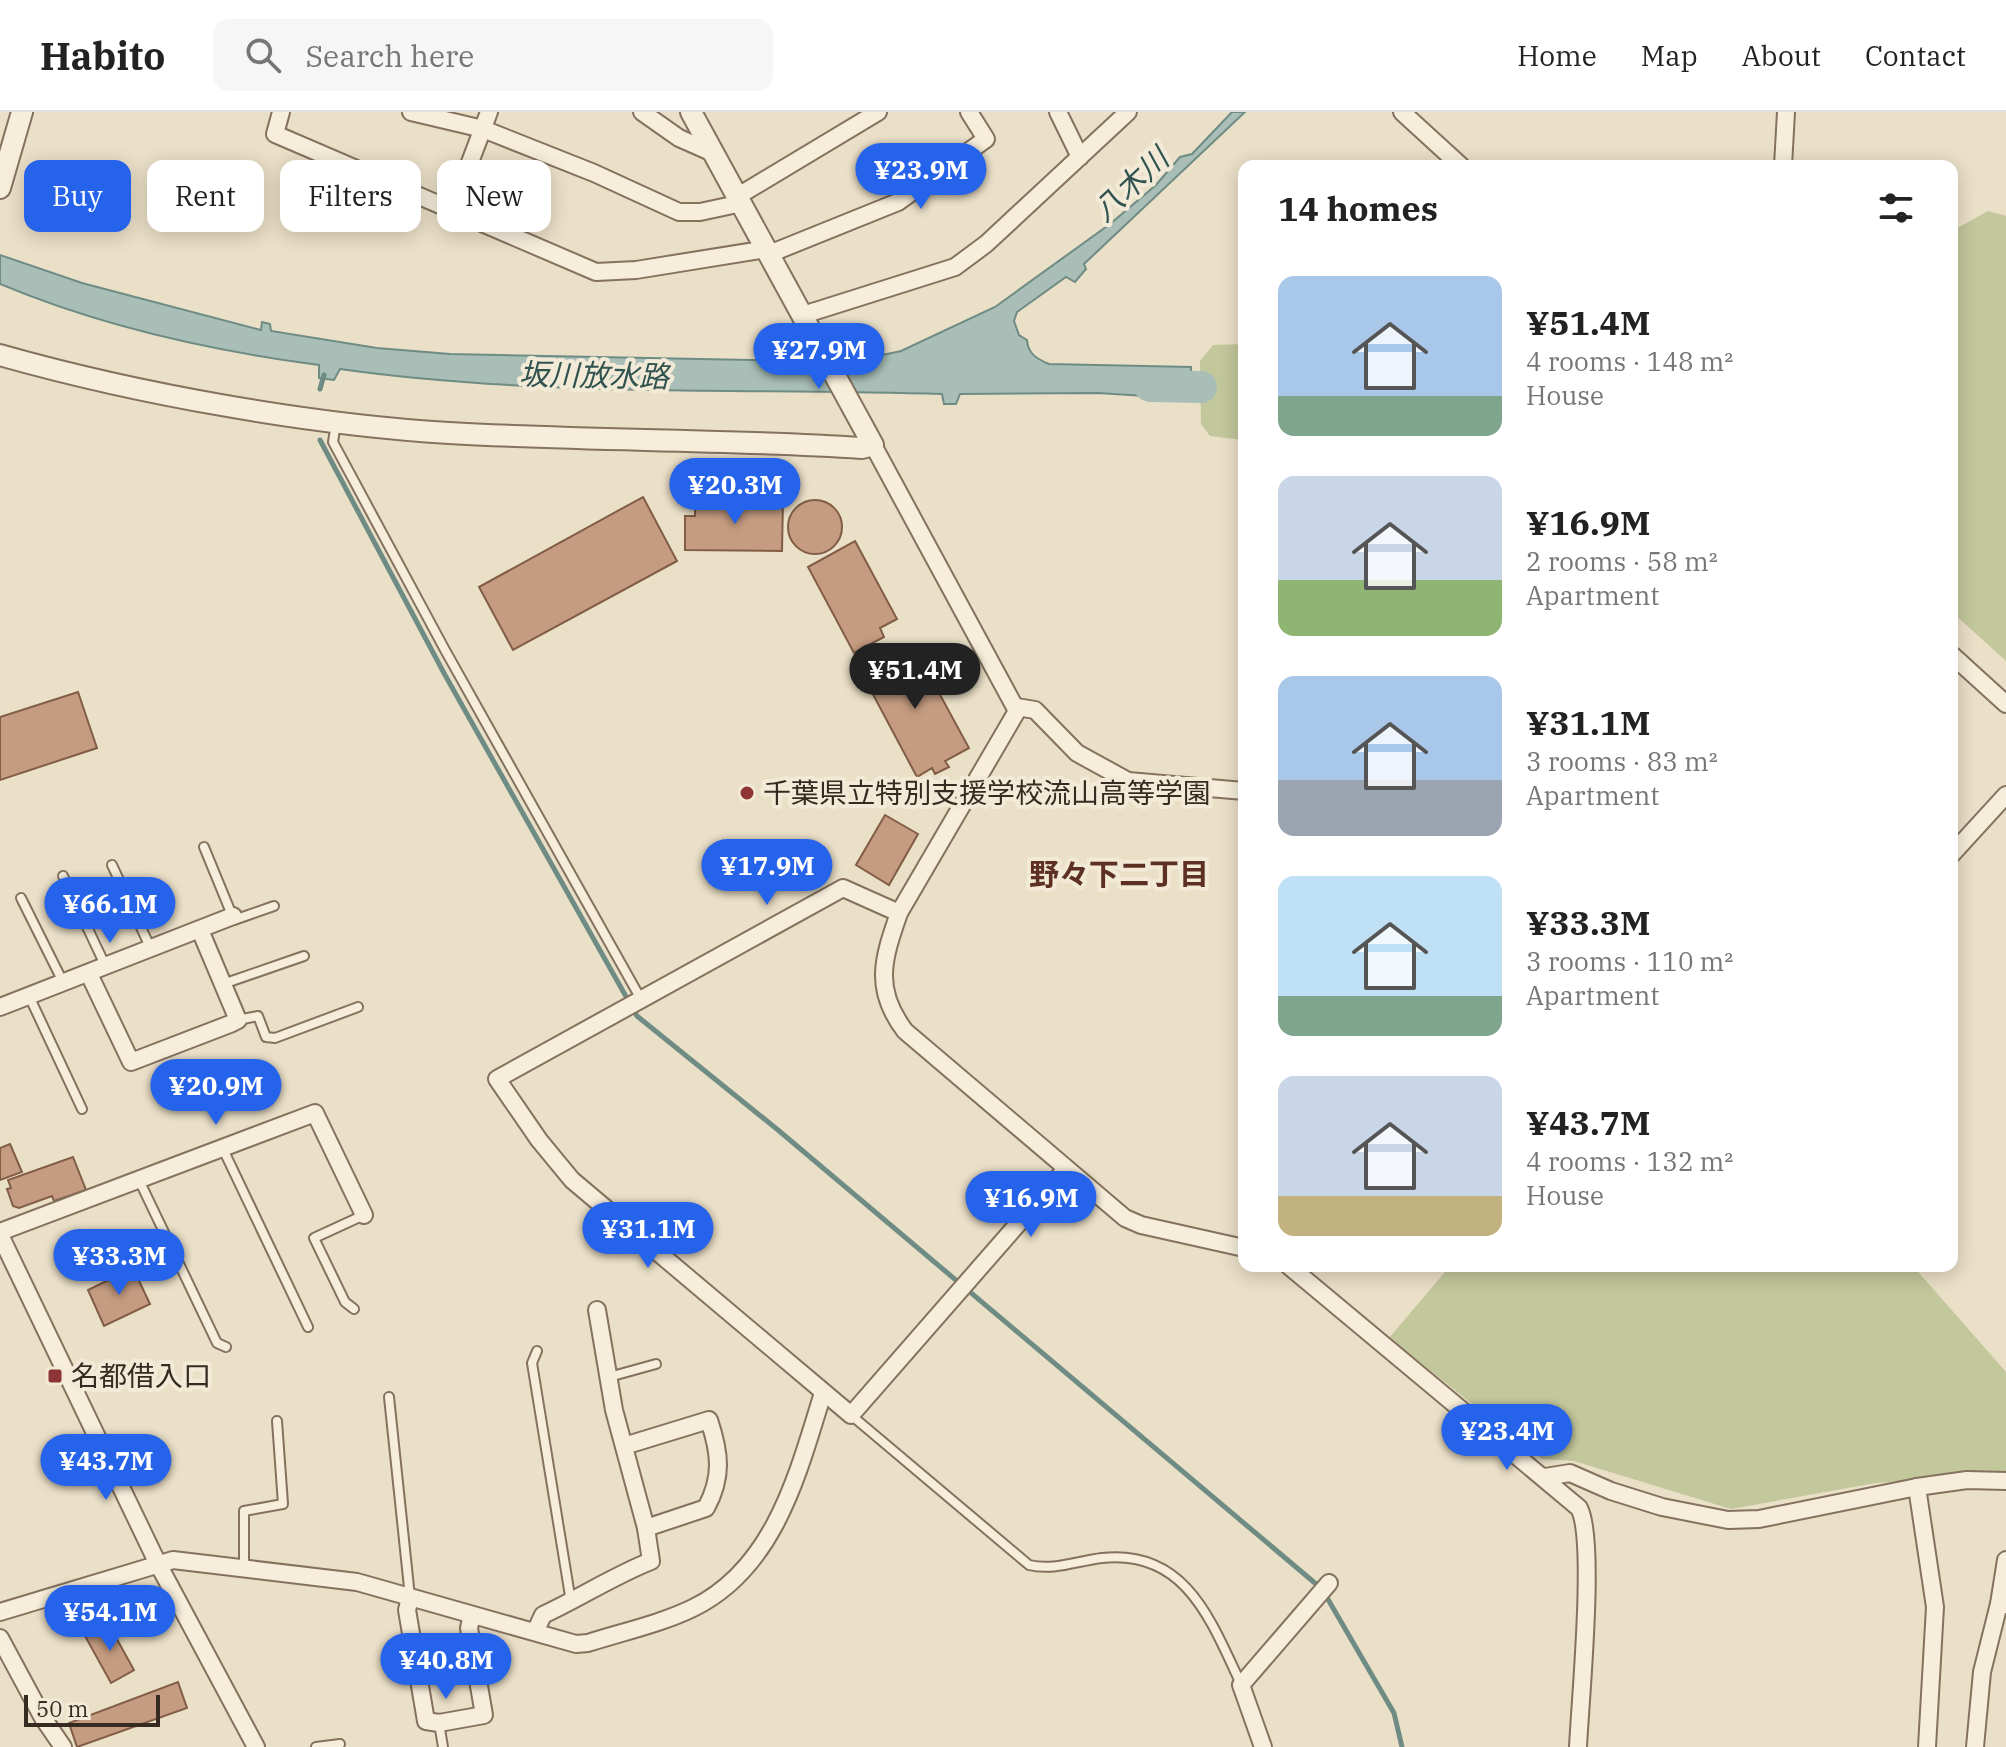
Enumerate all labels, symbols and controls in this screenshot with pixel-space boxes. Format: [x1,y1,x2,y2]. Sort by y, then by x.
search box [213,19,773,91]
text: Habito [40,31,165,80]
icon: search [241,33,285,77]
text: Search here [305,36,474,75]
text: Home [1517,37,1597,74]
text: Map [1641,37,1698,74]
text: About [1742,37,1821,74]
text: Contact [1865,37,1966,74]
water label: 八木川 [1084,137,1178,229]
pin: ¥23.9M [856,143,986,211]
text: ¥23.9M [873,152,969,186]
chip: Buy [24,160,131,232]
chip: Rent [147,160,264,232]
chip: Filters [280,160,421,232]
chip: New [437,160,551,232]
text: 14 homes [1278,186,1438,230]
icon: filters [1874,186,1918,230]
text: ¥51.4M [1526,300,1650,344]
icon: home [1342,308,1438,404]
pin: ¥27.9M [754,323,884,391]
text: ¥27.9M [771,332,867,366]
text: 4 rooms · 148 m² [1526,344,1733,378]
water label: 坂川放水路 [519,354,672,395]
text: House [1526,378,1604,412]
pin: ¥20.3M [670,458,800,526]
text: ¥20.3M [687,467,783,501]
text: ¥16.9M [1526,500,1650,544]
icon: home [1342,508,1438,604]
text: 2 rooms · 58 m² [1526,544,1718,578]
text: Apartment [1526,578,1659,612]
pin: ¥51.4M [850,643,980,711]
text: ¥51.4M [867,652,963,686]
text: ¥31.1M [1526,700,1650,744]
icon: home [1342,708,1438,804]
text: 3 rooms · 83 m² [1526,744,1718,778]
place label: 千葉県立特別支援学校流山高等学園 [763,774,1211,811]
text: Apartment [1526,778,1659,812]
marker: 千葉県立特別支援学校流山高等学園 [738,784,756,802]
pin: ¥17.9M [702,839,832,907]
text: ¥17.9M [719,848,815,882]
district label: 野々下二丁目 [1029,854,1209,893]
pin: ¥66.1M [45,877,175,945]
text: ¥66.1M [62,886,158,920]
text: ¥33.3M [1526,900,1650,944]
icon: home [1342,908,1438,1004]
text: 3 rooms · 110 m² [1526,944,1733,978]
text: Apartment [1526,978,1659,1012]
pin: ¥20.9M [151,1059,281,1127]
text: ¥20.9M [168,1068,264,1102]
text: ¥43.7M [1526,1100,1650,1144]
icon: home [1342,1108,1438,1204]
text: 4 rooms · 132 m² [1526,1144,1733,1178]
pin: ¥16.9M [966,1171,1096,1239]
text: House [1526,1178,1604,1212]
text: ¥16.9M [983,1180,1079,1214]
pin: ¥31.1M [583,1202,713,1270]
text: ¥31.1M [600,1211,696,1245]
pin: ¥33.3M [54,1229,184,1297]
text: ¥33.3M [71,1238,167,1272]
place label: 名都借入口 [71,1357,211,1394]
marker: 名都借入口 [46,1367,64,1385]
pin: ¥23.4M [1442,1404,1572,1472]
text: ¥23.4M [1459,1413,1555,1447]
pin: ¥43.7M [41,1434,171,1502]
text: ¥43.7M [58,1443,154,1477]
pin: ¥54.1M [45,1585,175,1653]
text: ¥54.1M [62,1594,158,1628]
pin: ¥40.8M [381,1633,511,1701]
text: ¥40.8M [398,1642,494,1676]
scale bar [24,1691,160,1727]
text: 50 m [36,1694,88,1723]

